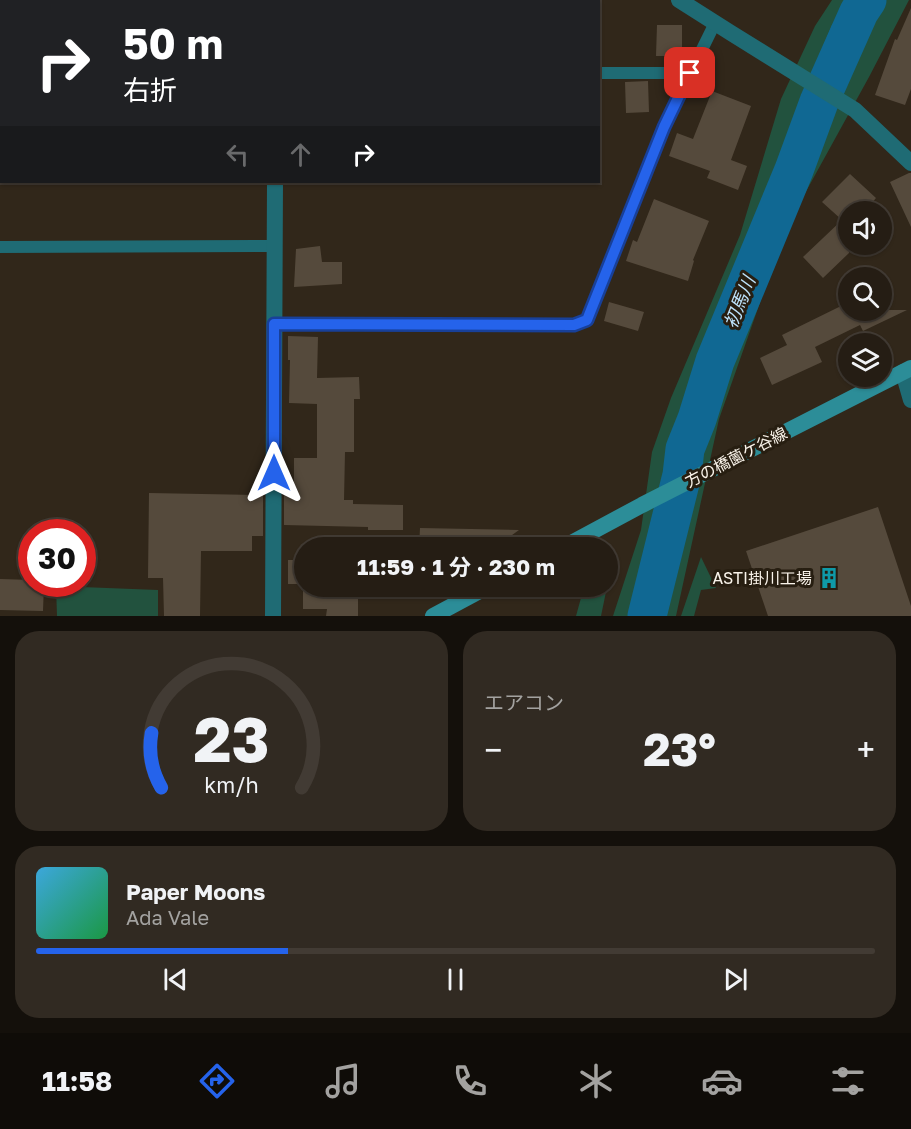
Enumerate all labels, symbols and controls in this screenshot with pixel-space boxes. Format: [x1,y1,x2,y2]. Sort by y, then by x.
text: 50 m [123,18,223,68]
icon: right [24,24,102,102]
pin [664,47,715,98]
icon: arrive [673,56,706,89]
text: 右折 [123,74,177,106]
icon: left [221,138,254,171]
icon: ahead [284,138,317,171]
icon: right [347,138,380,171]
map controls [838,201,892,387]
button: sound [838,201,892,255]
button: search [838,267,892,321]
water label: 初馬川 [719,271,760,331]
button: layers [838,333,892,387]
street label: 方の橋薗ケ谷線 [682,423,790,491]
position arrow [242,441,306,505]
speed limit sign: 30 [18,519,96,597]
text: 11:59 · 1 分 · 230 m [357,553,555,580]
building icon: ASTI掛川工場 [817,566,841,590]
place label: ASTI掛川工場 [712,568,812,588]
text: エアコン [484,690,564,714]
text: 23 [193,701,270,776]
text: 23° [643,722,716,776]
text: − [484,730,502,769]
text: + [857,730,875,769]
text: km/h [204,772,259,798]
text: Paper Moons [126,878,265,905]
text: Ada Vale [126,905,209,929]
icon: previous [159,963,192,996]
icon: pause [439,963,472,996]
icon: next [719,963,752,996]
icon: directions [196,1060,238,1102]
icon: music [322,1060,364,1102]
icon: phone [449,1060,491,1102]
icon: climate [575,1060,617,1102]
icon: car [701,1060,743,1102]
icon: filters [827,1060,869,1102]
text: 11:58 [42,1065,112,1097]

